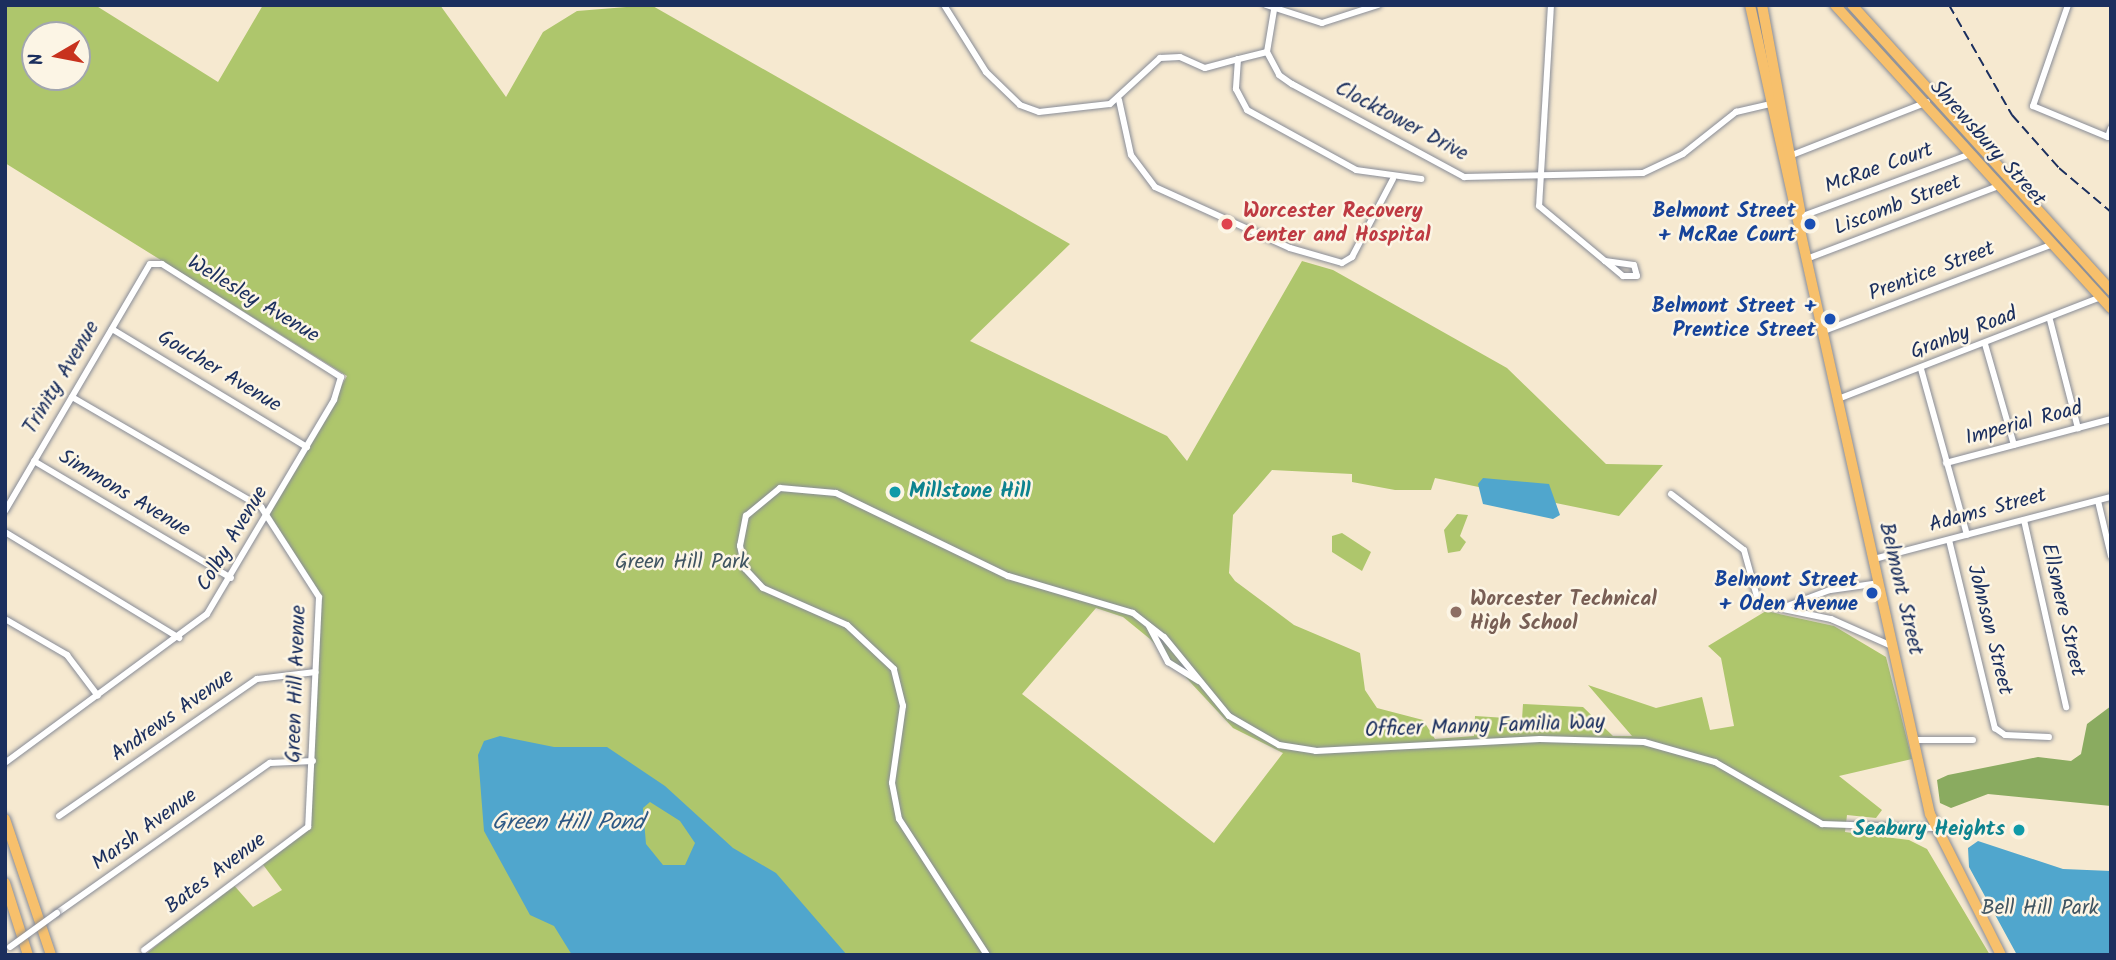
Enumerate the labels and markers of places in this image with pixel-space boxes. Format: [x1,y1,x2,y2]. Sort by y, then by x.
place label: Worcester Recovery Center and Hospital [1243,199,1431,249]
place label: Belmont Street + McRae Court [1652,199,1796,249]
marker: Worcester Recovery Center and Hospital [1217,214,1237,234]
marker: Belmont Street + McRae Court [1802,216,1818,232]
place label: Belmont Street + Prentice Street [1652,294,1816,344]
marker: Belmont Street + Prentice Street [1822,311,1838,327]
place label: Millstone Hill [909,479,1031,505]
marker: Millstone Hill [887,484,903,500]
place label: Belmont Street + Oden Avenue [1714,568,1858,618]
marker: Belmont Street + Oden Avenue [1864,585,1880,601]
place label: Worcester Technical High School [1470,587,1657,637]
marker: Worcester Technical High School [1448,604,1464,620]
place label: Seabury Heights [1853,817,2005,843]
marker: Seabury Heights [2011,822,2027,838]

